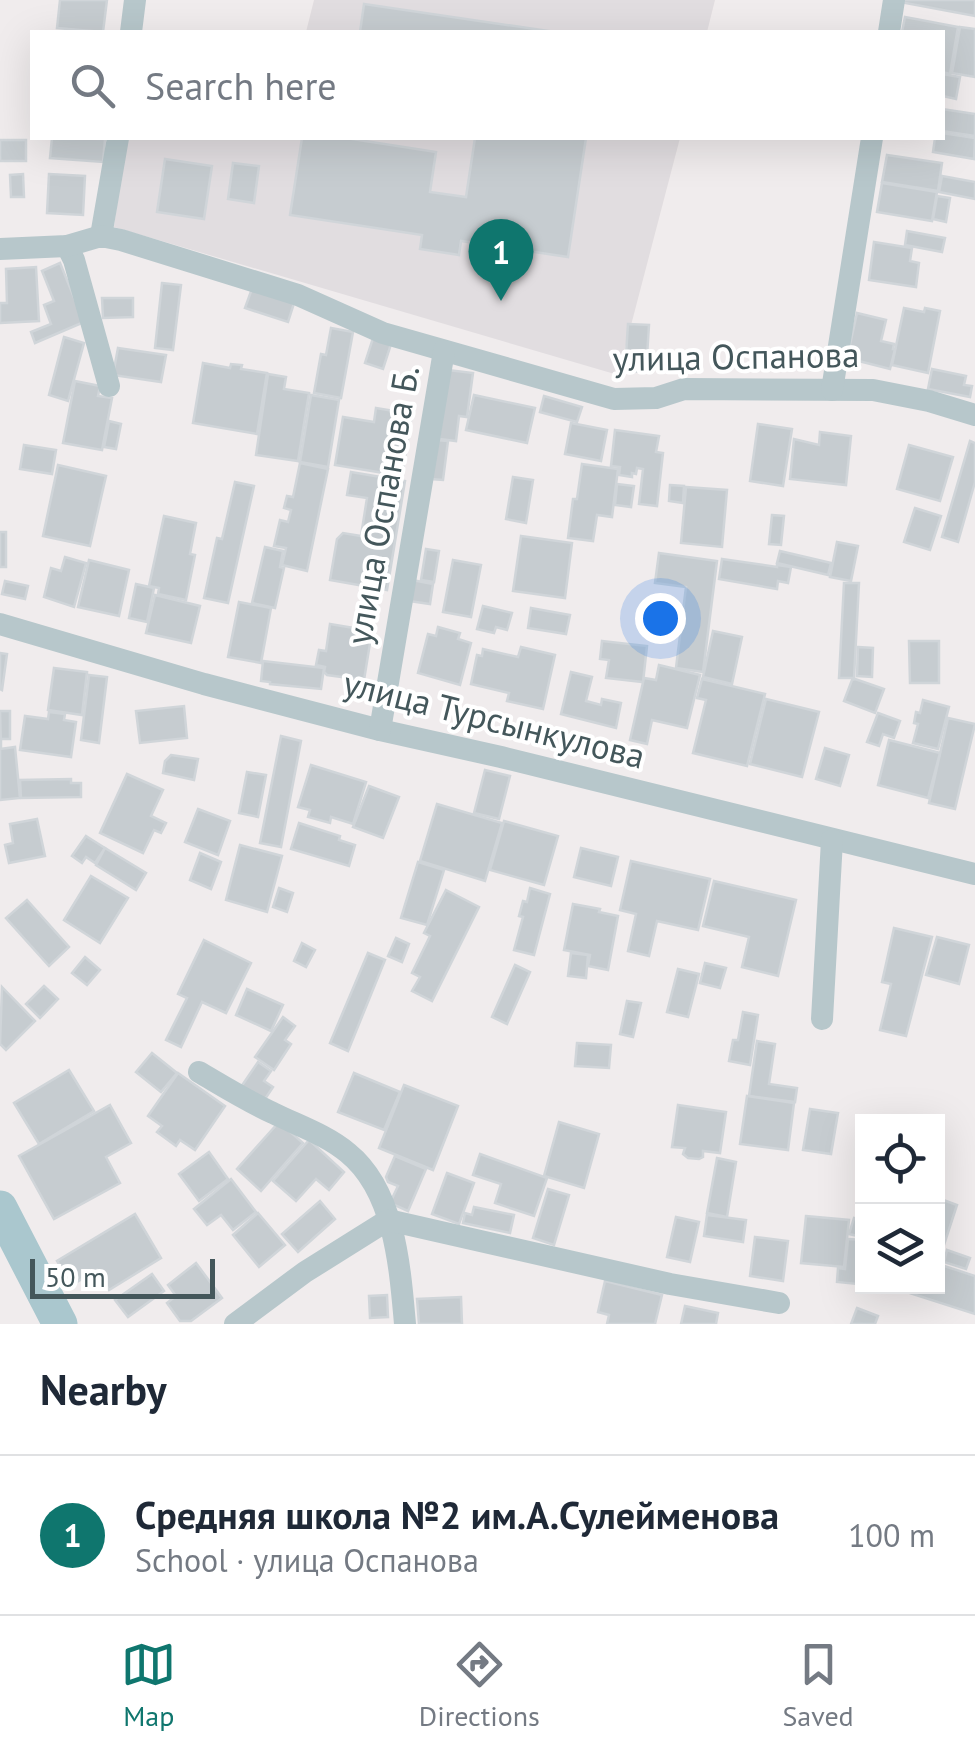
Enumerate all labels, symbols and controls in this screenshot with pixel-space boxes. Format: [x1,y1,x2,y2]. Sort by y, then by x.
search box [30,30,945,140]
icon: search [65,58,120,113]
text: Search here [145,61,337,110]
pin: 1 [468,218,534,301]
street label: улица Оспанова [612,331,860,381]
street label: улица Оспанова Б. [335,362,429,648]
your location [635,593,686,644]
street label: улица Турсынкулова [339,659,650,779]
map controls [855,1114,945,1294]
button: locate [855,1114,945,1204]
button: layers [855,1204,945,1294]
scale bar [30,1254,215,1298]
text: 50 m [45,1258,106,1295]
text: Nearby [40,1362,167,1417]
text: Средняя школа №2 им.А.Сулейменова [135,1490,779,1539]
text: 1 [63,1514,82,1556]
text: 100 m [848,1514,935,1556]
text: School · улица Оспанова [135,1539,479,1581]
tab: Map [121,1637,176,1734]
tab: Directions [419,1637,540,1734]
tab: Saved [782,1637,854,1734]

